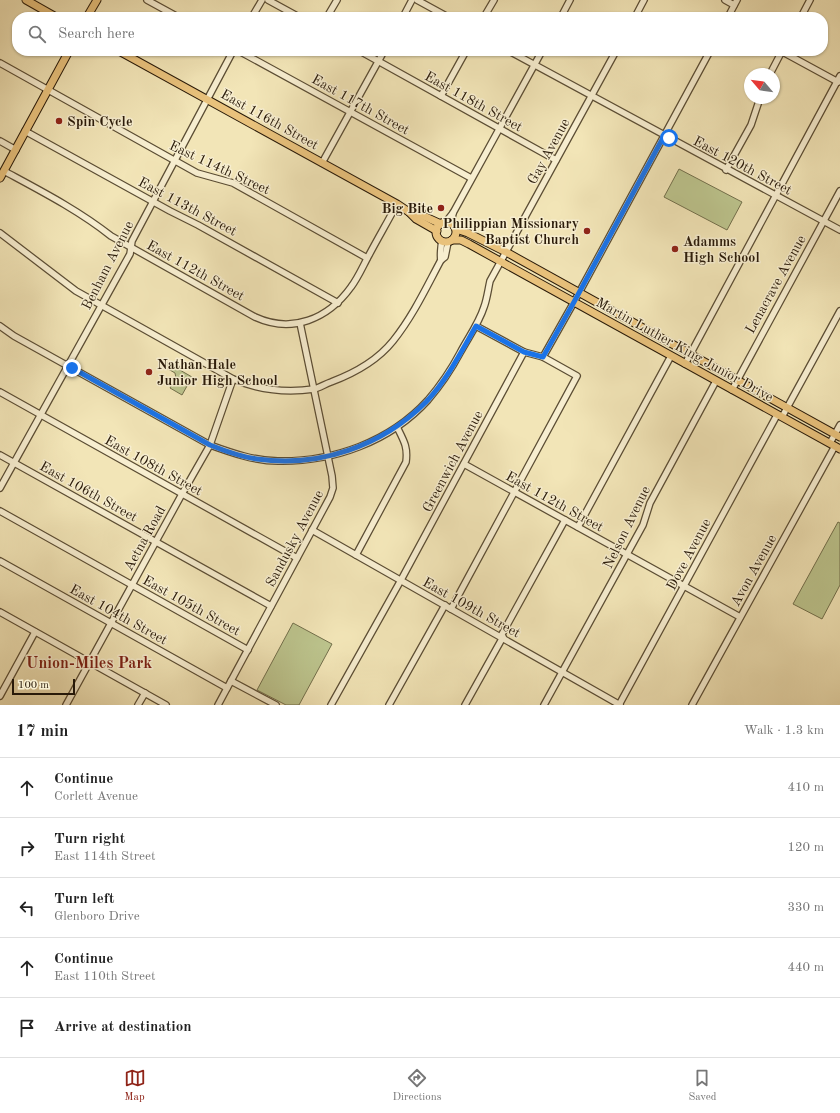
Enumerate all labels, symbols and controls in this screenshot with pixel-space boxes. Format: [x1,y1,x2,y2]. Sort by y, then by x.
search box [12,12,828,56]
icon: search [26,23,48,45]
text: Search here [58,27,135,42]
north arrow [744,68,780,104]
street label: East 118th Street [422,69,525,135]
street label: East 117th Street [309,72,412,138]
street label: East 116th Street [218,87,321,153]
place label: Spin Cycle [67,115,133,129]
marker: Spin Cycle [54,116,64,126]
street label: Gay Avenue [525,116,573,187]
route start [660,129,678,147]
street label: East 120th Street [691,134,794,198]
street label: East 114th Street [167,138,272,197]
street label: East 113th Street [136,175,239,239]
place label: Big Bite [381,202,433,216]
marker: Big Bite [436,203,446,213]
place label: Philippian Missionary Baptist Church [442,217,579,247]
street label: Benham Avenue [79,219,136,312]
marker: Philippian Missionary Baptist Church [582,226,592,236]
street label: Lenacrave Avenue [743,233,809,336]
place label: Adamms High School [683,235,760,265]
street label: East 112th Street [144,238,247,304]
marker: Adamms High School [670,244,680,254]
street label: Martin Luther King Junior Drive [594,295,775,404]
place label: Nathan Hale Junior High School [157,358,278,388]
route end [63,359,81,377]
marker: Nathan Hale Junior High School [144,367,154,377]
street label: Greenwich Avenue [420,408,486,515]
street label: East 108th Street [102,433,205,499]
street label: East 106th Street [37,459,140,525]
street label: East 112th Street [503,469,606,535]
street label: Nelson Avenue [601,484,653,571]
street label: Sandusky Avenue [264,488,326,589]
street label: Aetna Road [121,504,168,573]
street label: Dove Avenue [664,516,714,593]
street label: Avon Avenue [728,532,779,609]
street label: East 105th Street [140,573,243,639]
street label: East 109th Street [420,575,523,641]
street label: East 104th Street [67,582,170,648]
district label: Union-Miles Park [26,656,152,672]
scale bar [12,677,75,696]
text: 100 m [18,680,49,691]
text: 17 min [16,723,69,740]
text: Walk · 1.3 km [744,724,824,737]
text: Continue [54,772,113,787]
icon: ahead [16,777,38,799]
text: 410 m [787,781,824,794]
text: Corlett Avenue [54,790,138,803]
text: Turn right [54,832,125,847]
icon: right [16,837,38,859]
text: 120 m [787,841,824,854]
text: East 114th Street [54,850,156,863]
text: Turn left [54,892,114,907]
icon: left [16,897,38,919]
text: 330 m [787,901,824,914]
text: Glenboro Drive [54,910,140,923]
text: Continue [54,952,113,967]
icon: ahead [16,957,38,979]
text: 440 m [787,961,824,974]
text: East 110th Street [54,970,156,983]
icon: arrive [16,1017,38,1039]
text: Arrive at destination [54,1020,192,1035]
tab: Map [124,1067,146,1105]
tab: Directions [393,1067,441,1105]
tab: Saved [688,1067,716,1105]

